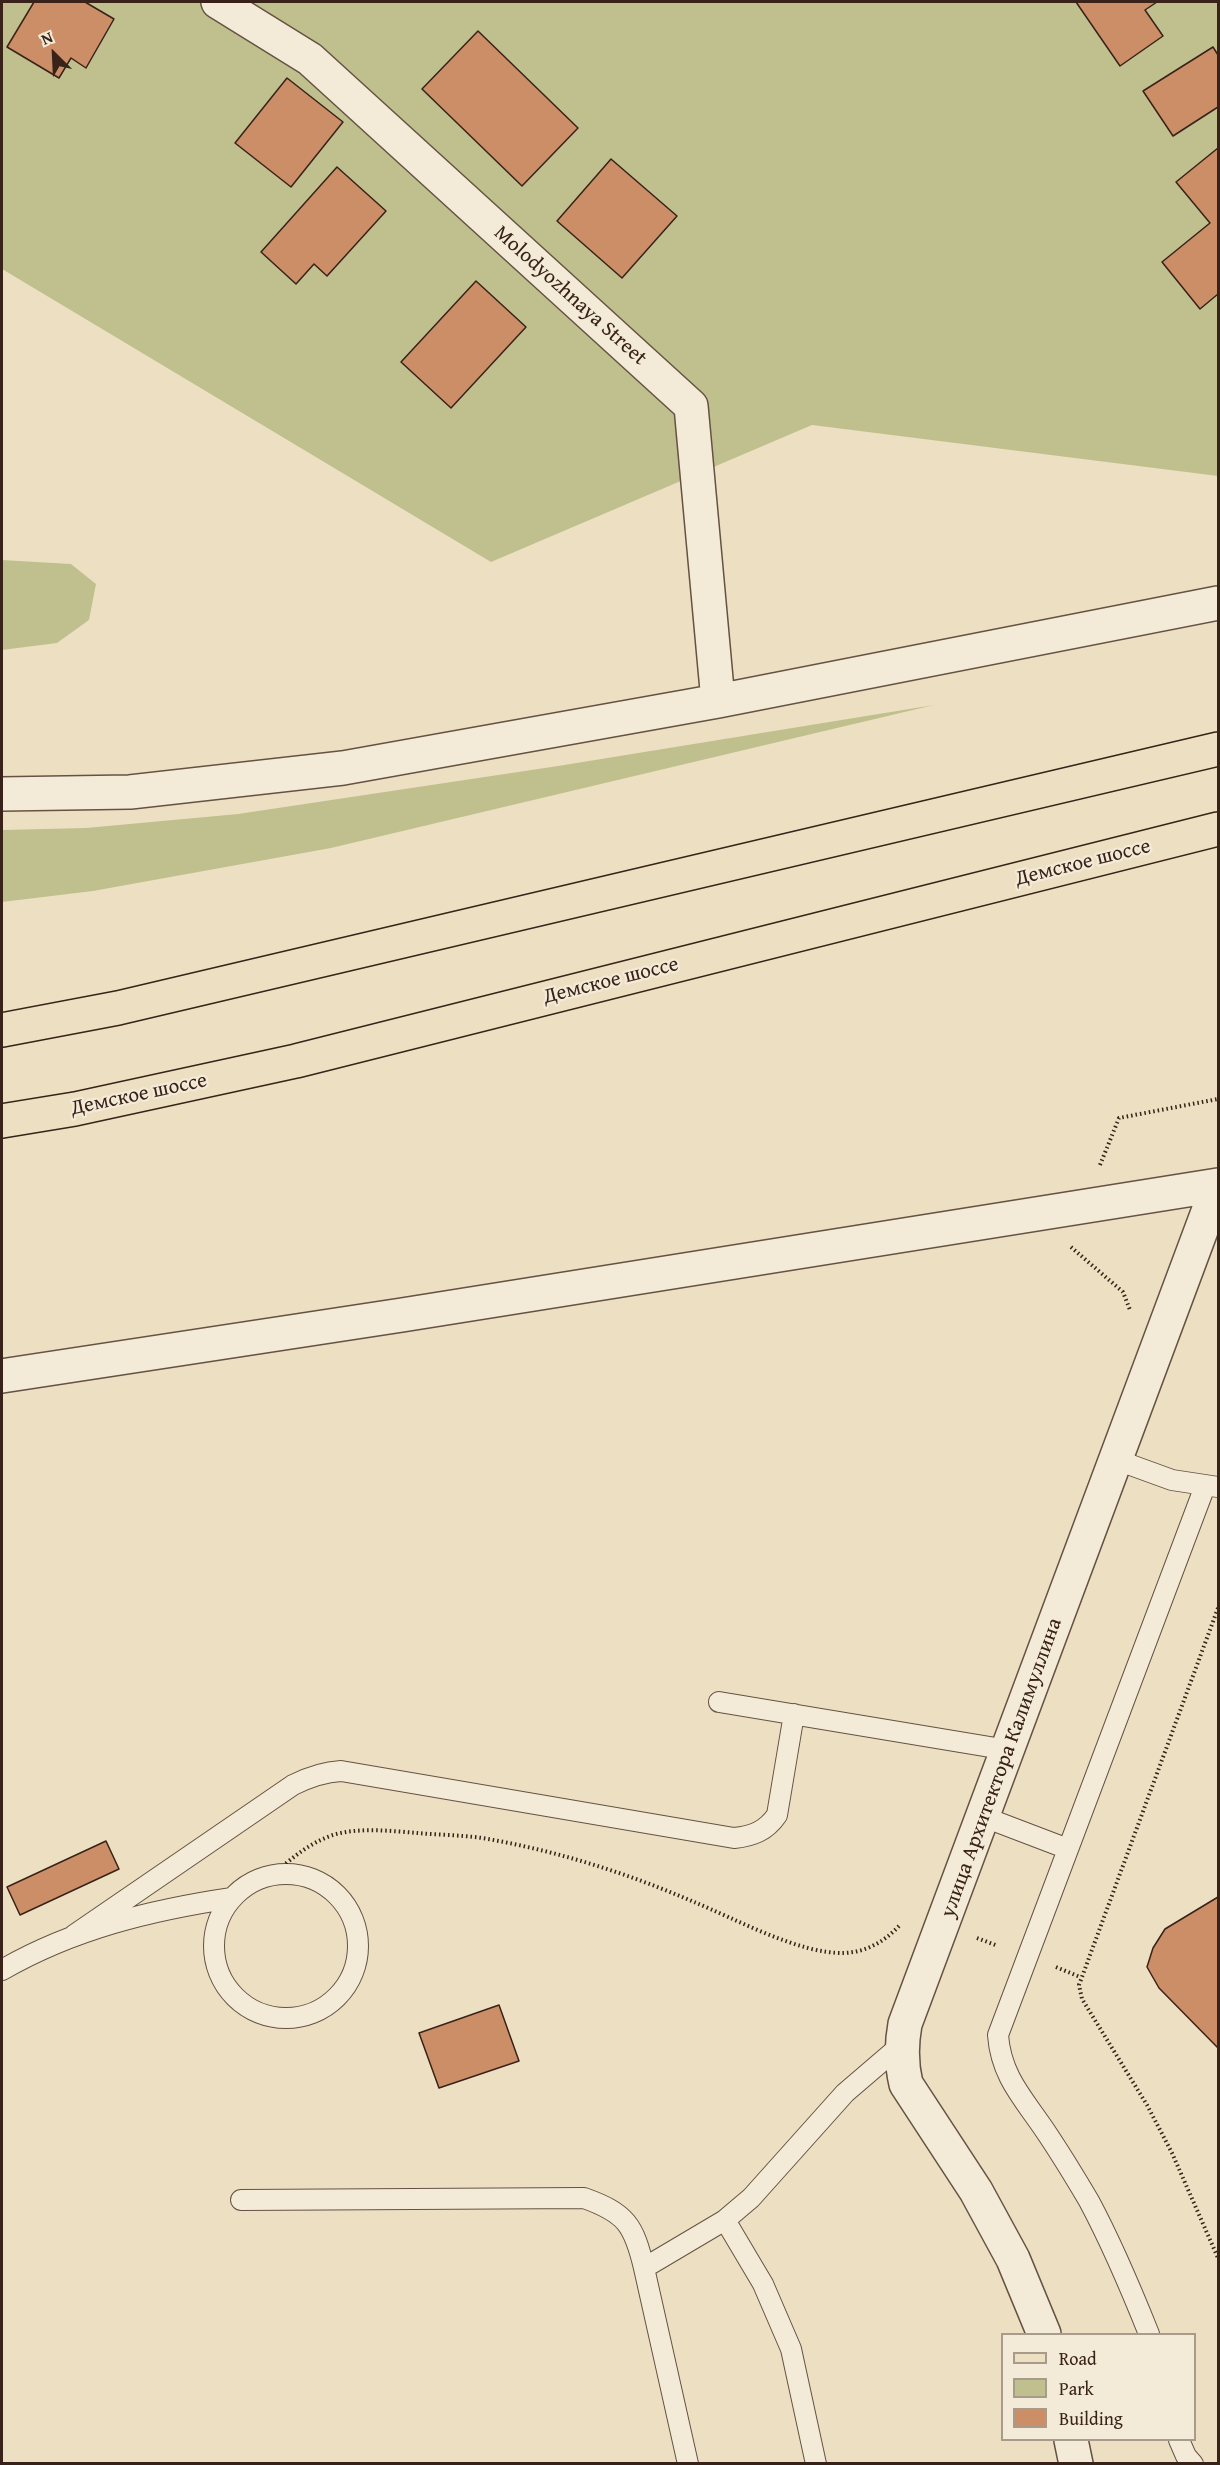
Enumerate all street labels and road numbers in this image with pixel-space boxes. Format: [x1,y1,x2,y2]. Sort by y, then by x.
street label: Molodyozhnaya Street [488,221,652,371]
street label: Демское шоссе [1013,834,1153,892]
street label: Демское шоссе [541,952,681,1010]
street label: Демское шоссе [68,1068,210,1122]
street label: улица Архитектора Калимуллина [936,1615,1068,1921]

